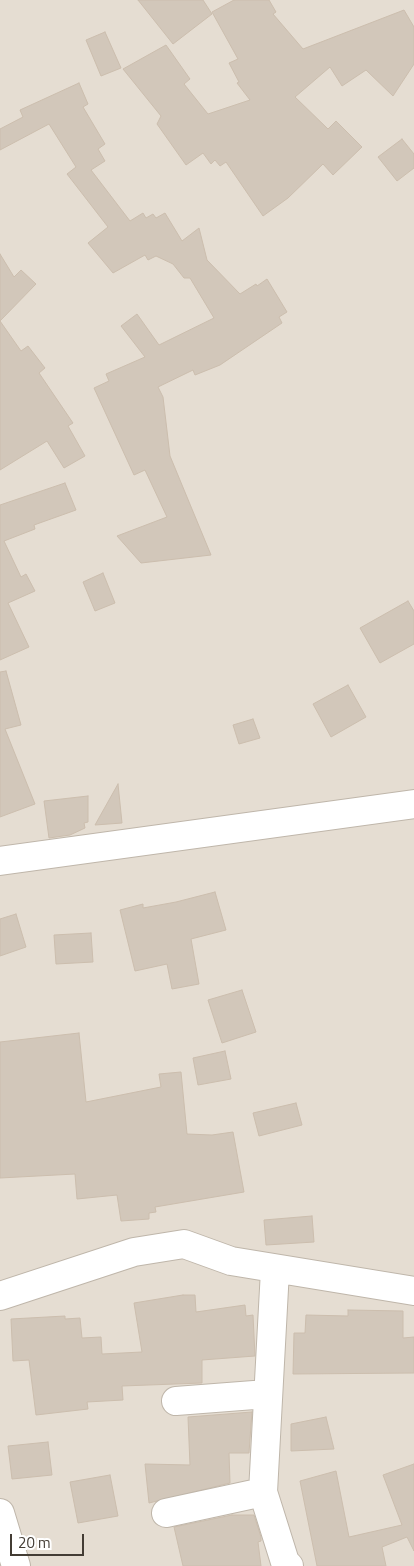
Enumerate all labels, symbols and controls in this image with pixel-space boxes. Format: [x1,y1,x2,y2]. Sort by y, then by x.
scale bar [12,1524,86,1556]
text: 20 m [18,1531,51,1554]

